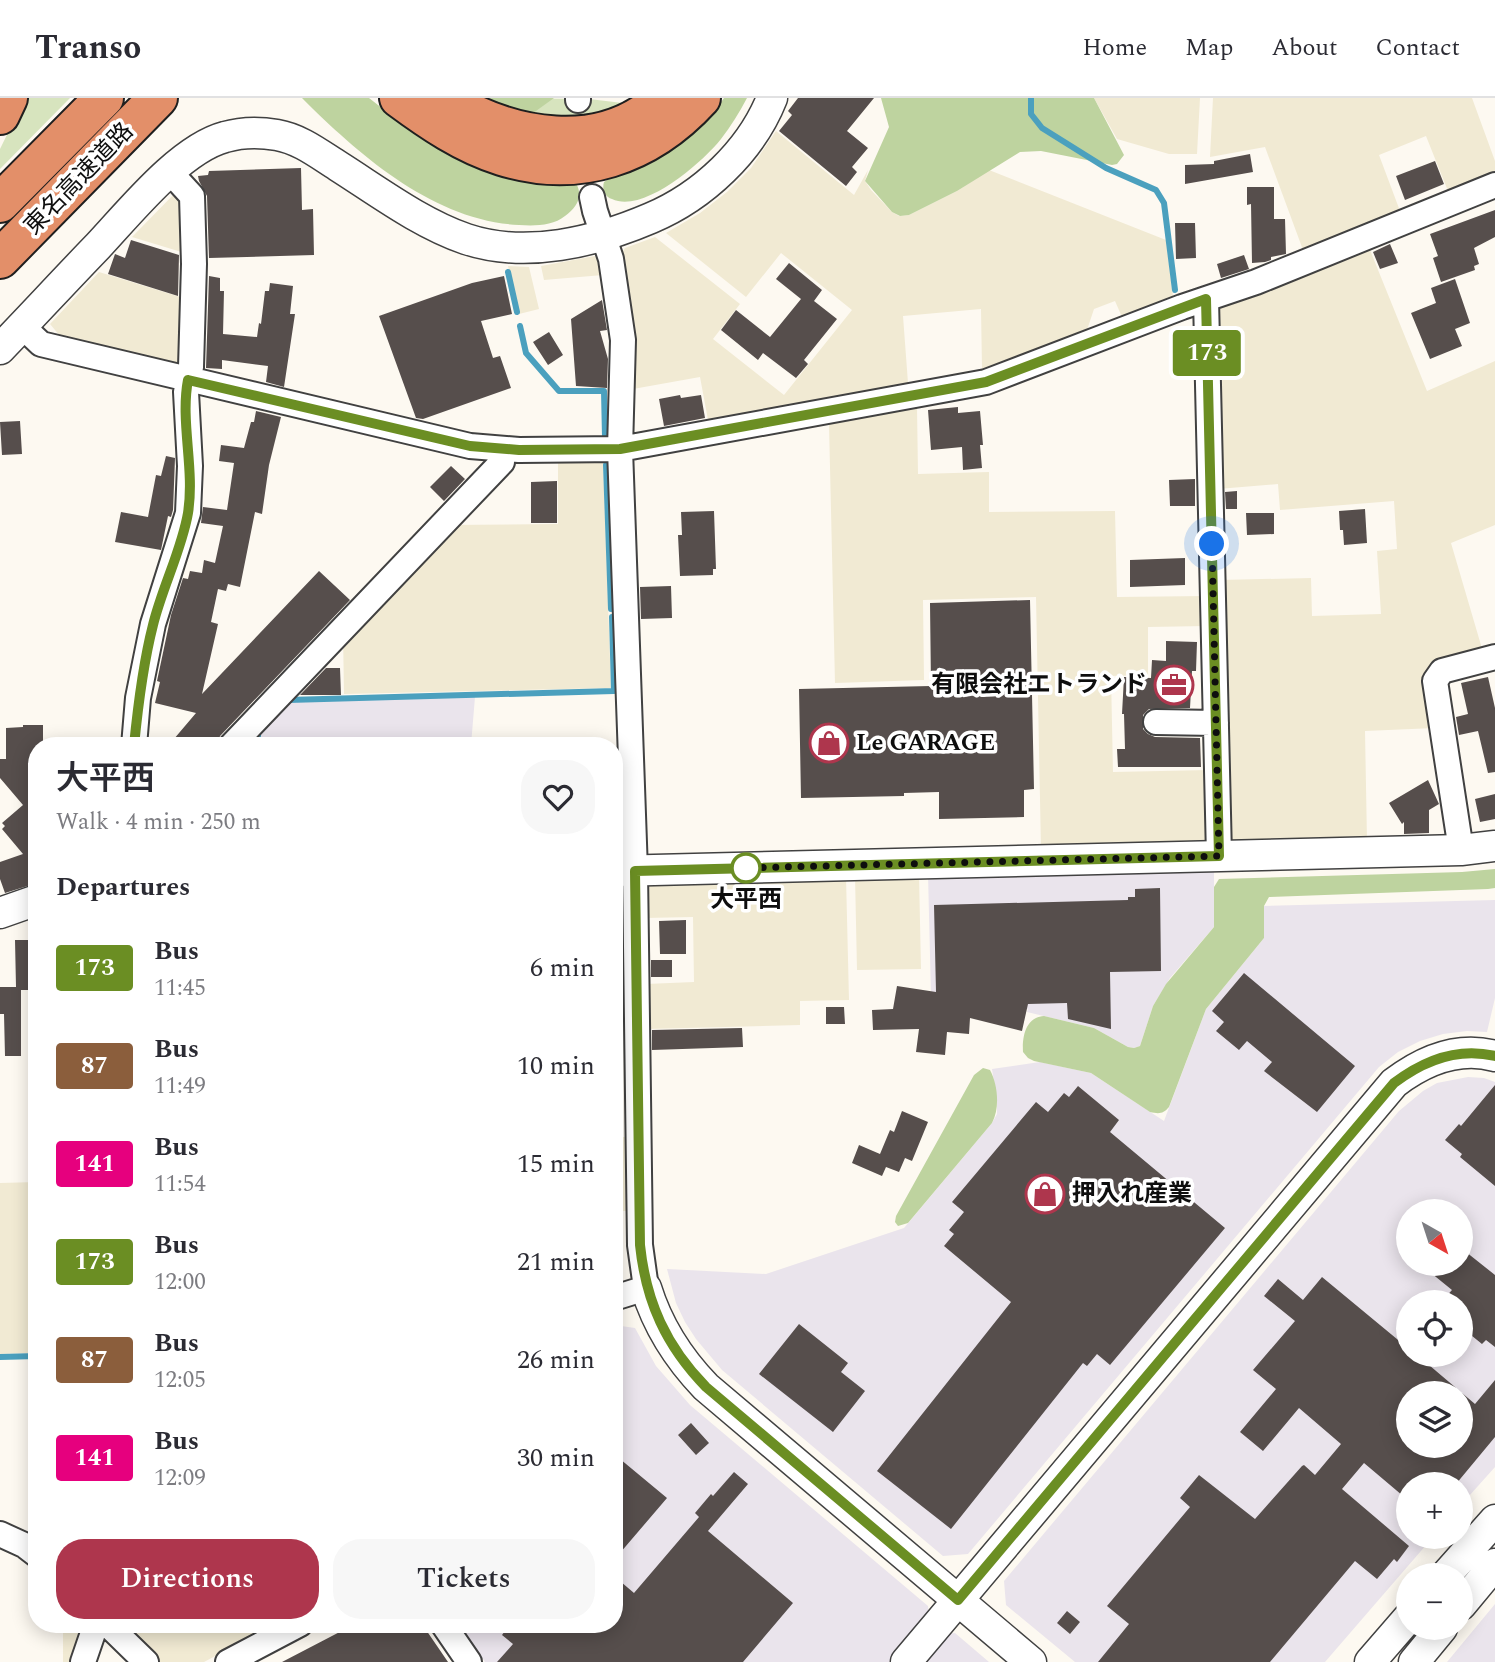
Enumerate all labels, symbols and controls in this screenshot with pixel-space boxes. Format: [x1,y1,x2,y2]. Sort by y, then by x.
text: Transo [35,23,141,73]
text: Home [1082,30,1147,66]
text: Map [1185,30,1233,66]
text: About [1271,30,1337,66]
text: Contact [1375,30,1460,66]
street label: 東名高速道路 [16,115,142,243]
line badge: 173 [1167,330,1247,376]
text: 173 [1187,335,1227,371]
your location [1194,526,1229,561]
office icon: 有限会社エトランド [1153,664,1195,706]
place label: 有限会社エトランド [931,667,1147,703]
shop icon: Le GARAGE [808,722,850,764]
place label: Le GARAGE [856,725,995,761]
text: 大平西 [56,754,155,804]
button: heart [521,760,595,834]
text: Walk · 4 min · 250 m [56,805,261,840]
marker: 大平西 [731,853,761,883]
text: Departures [56,867,190,907]
place label: 大平西 [710,882,782,918]
text: Bus [154,931,199,971]
text: 6 min [530,948,595,988]
text: 173 [74,950,115,986]
text: 11:45 [154,971,206,1006]
text: Bus [154,1029,199,1069]
text: 10 min [517,1046,595,1086]
text: 87 [81,1048,108,1084]
text: 11:49 [154,1069,206,1104]
text: Bus [154,1127,199,1167]
text: 15 min [517,1144,595,1184]
text: 141 [74,1146,115,1182]
text: 11:54 [154,1167,206,1202]
shop icon: 押入れ産業 [1024,1173,1066,1215]
place label: 押入れ産業 [1072,1176,1192,1212]
north arrow [1396,1199,1474,1276]
map controls [1396,1199,1473,1640]
text: Bus [154,1225,199,1265]
text: 21 min [517,1242,595,1282]
text: 173 [74,1244,115,1280]
text: 12:00 [154,1265,206,1300]
button: locate [1396,1290,1473,1367]
text: Bus [154,1323,199,1363]
text: 26 min [517,1340,595,1380]
text: 87 [81,1342,108,1378]
text: 12:05 [154,1363,206,1398]
button: layers [1396,1381,1473,1458]
text: Bus [154,1421,199,1461]
text: 30 min [517,1438,595,1478]
text: 141 [74,1440,115,1476]
text: 12:09 [154,1461,206,1496]
button: + [1396,1472,1473,1549]
button: Directions [56,1539,319,1619]
button: Tickets [333,1539,595,1619]
button: − [1396,1563,1473,1640]

